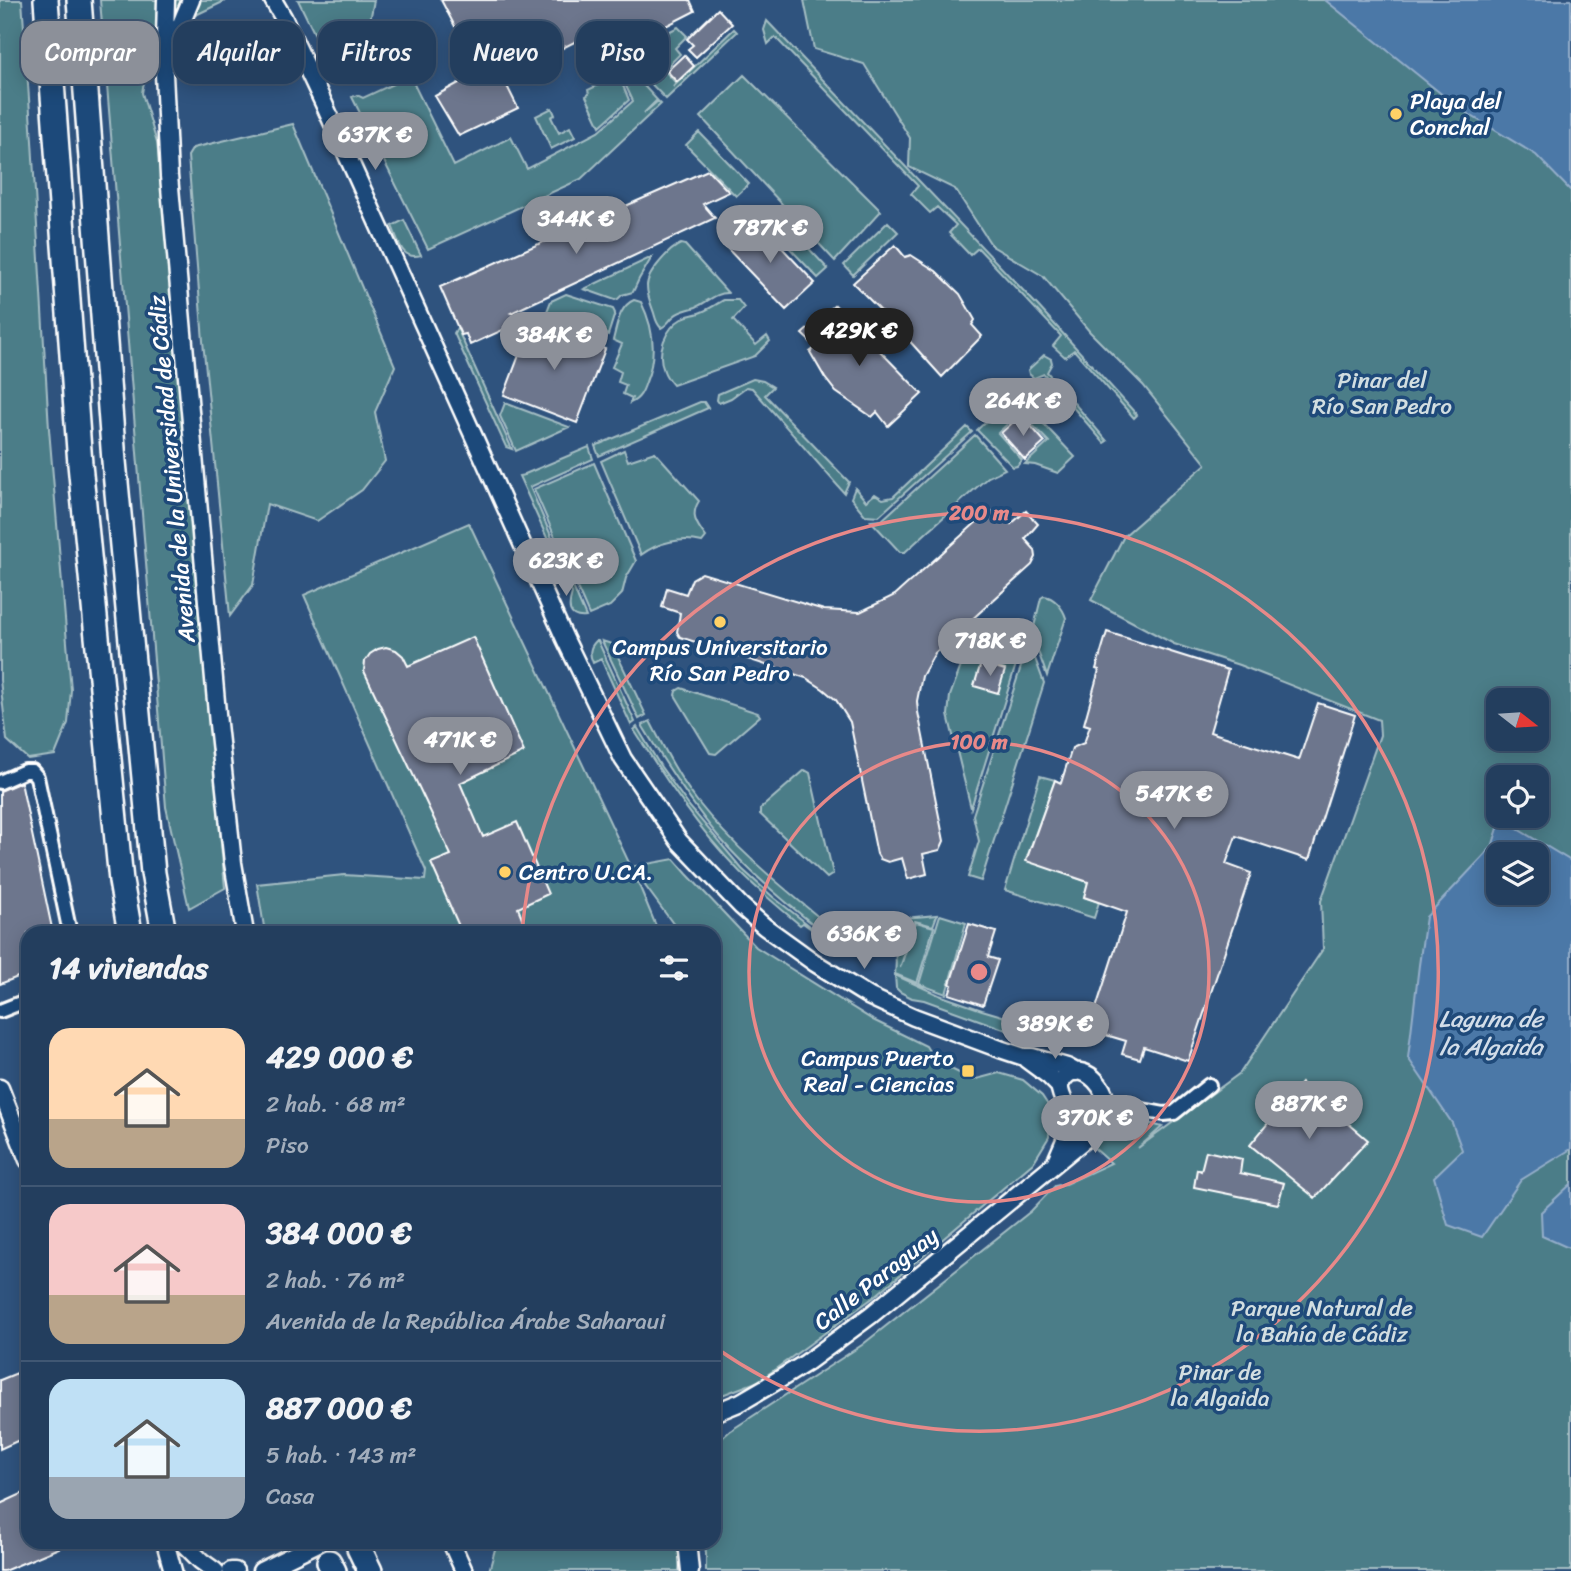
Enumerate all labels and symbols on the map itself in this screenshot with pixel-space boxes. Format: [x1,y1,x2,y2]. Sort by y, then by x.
place label: Playa del Conchal [1410,81,1502,148]
marker: Playa del Conchal [1388,106,1404,122]
pin: 637K € [318,113,432,172]
pin: 344K € [519,196,633,256]
pin: 787K € [713,205,827,265]
street label: Avenida de la Universidad de Cádiz [136,292,208,646]
pin: 429K € [802,308,916,368]
pin: 384K € [497,312,611,372]
park label: Pinar del Río San Pedro [1312,360,1452,427]
pin: 264K € [966,378,1080,438]
text: 200 m [948,494,1010,532]
pin: 623K € [509,538,623,598]
marker: Campus Universitario Río San Pedro [712,614,728,630]
pin: 718K € [933,618,1047,678]
place label: Campus Universitario Río San Pedro [612,627,828,694]
north arrow [1486,688,1549,751]
pin: 471K € [403,718,517,777]
text: 100 m [950,723,1008,761]
pin: 547K € [1117,772,1231,831]
place label: Centro U.CA. [519,852,653,893]
marker: Centro U.CA. [497,864,513,880]
pin: 636K € [807,912,921,971]
centre of rings [967,960,991,984]
water label: Laguna de la Algaida [1439,998,1546,1068]
pin: 389K € [998,1002,1112,1061]
place label: Campus Puerto Real - Ciencias [801,1038,955,1105]
marker: Campus Puerto Real - Ciencias [960,1063,976,1079]
pin: 887K € [1252,1082,1366,1141]
pin: 370K € [1038,1096,1152,1155]
street label: Calle Paraguay [804,1217,948,1341]
park label: Parque Natural de la Bahía de Cádiz [1231,1288,1413,1355]
park label: Pinar de la Algaida [1171,1352,1269,1419]

